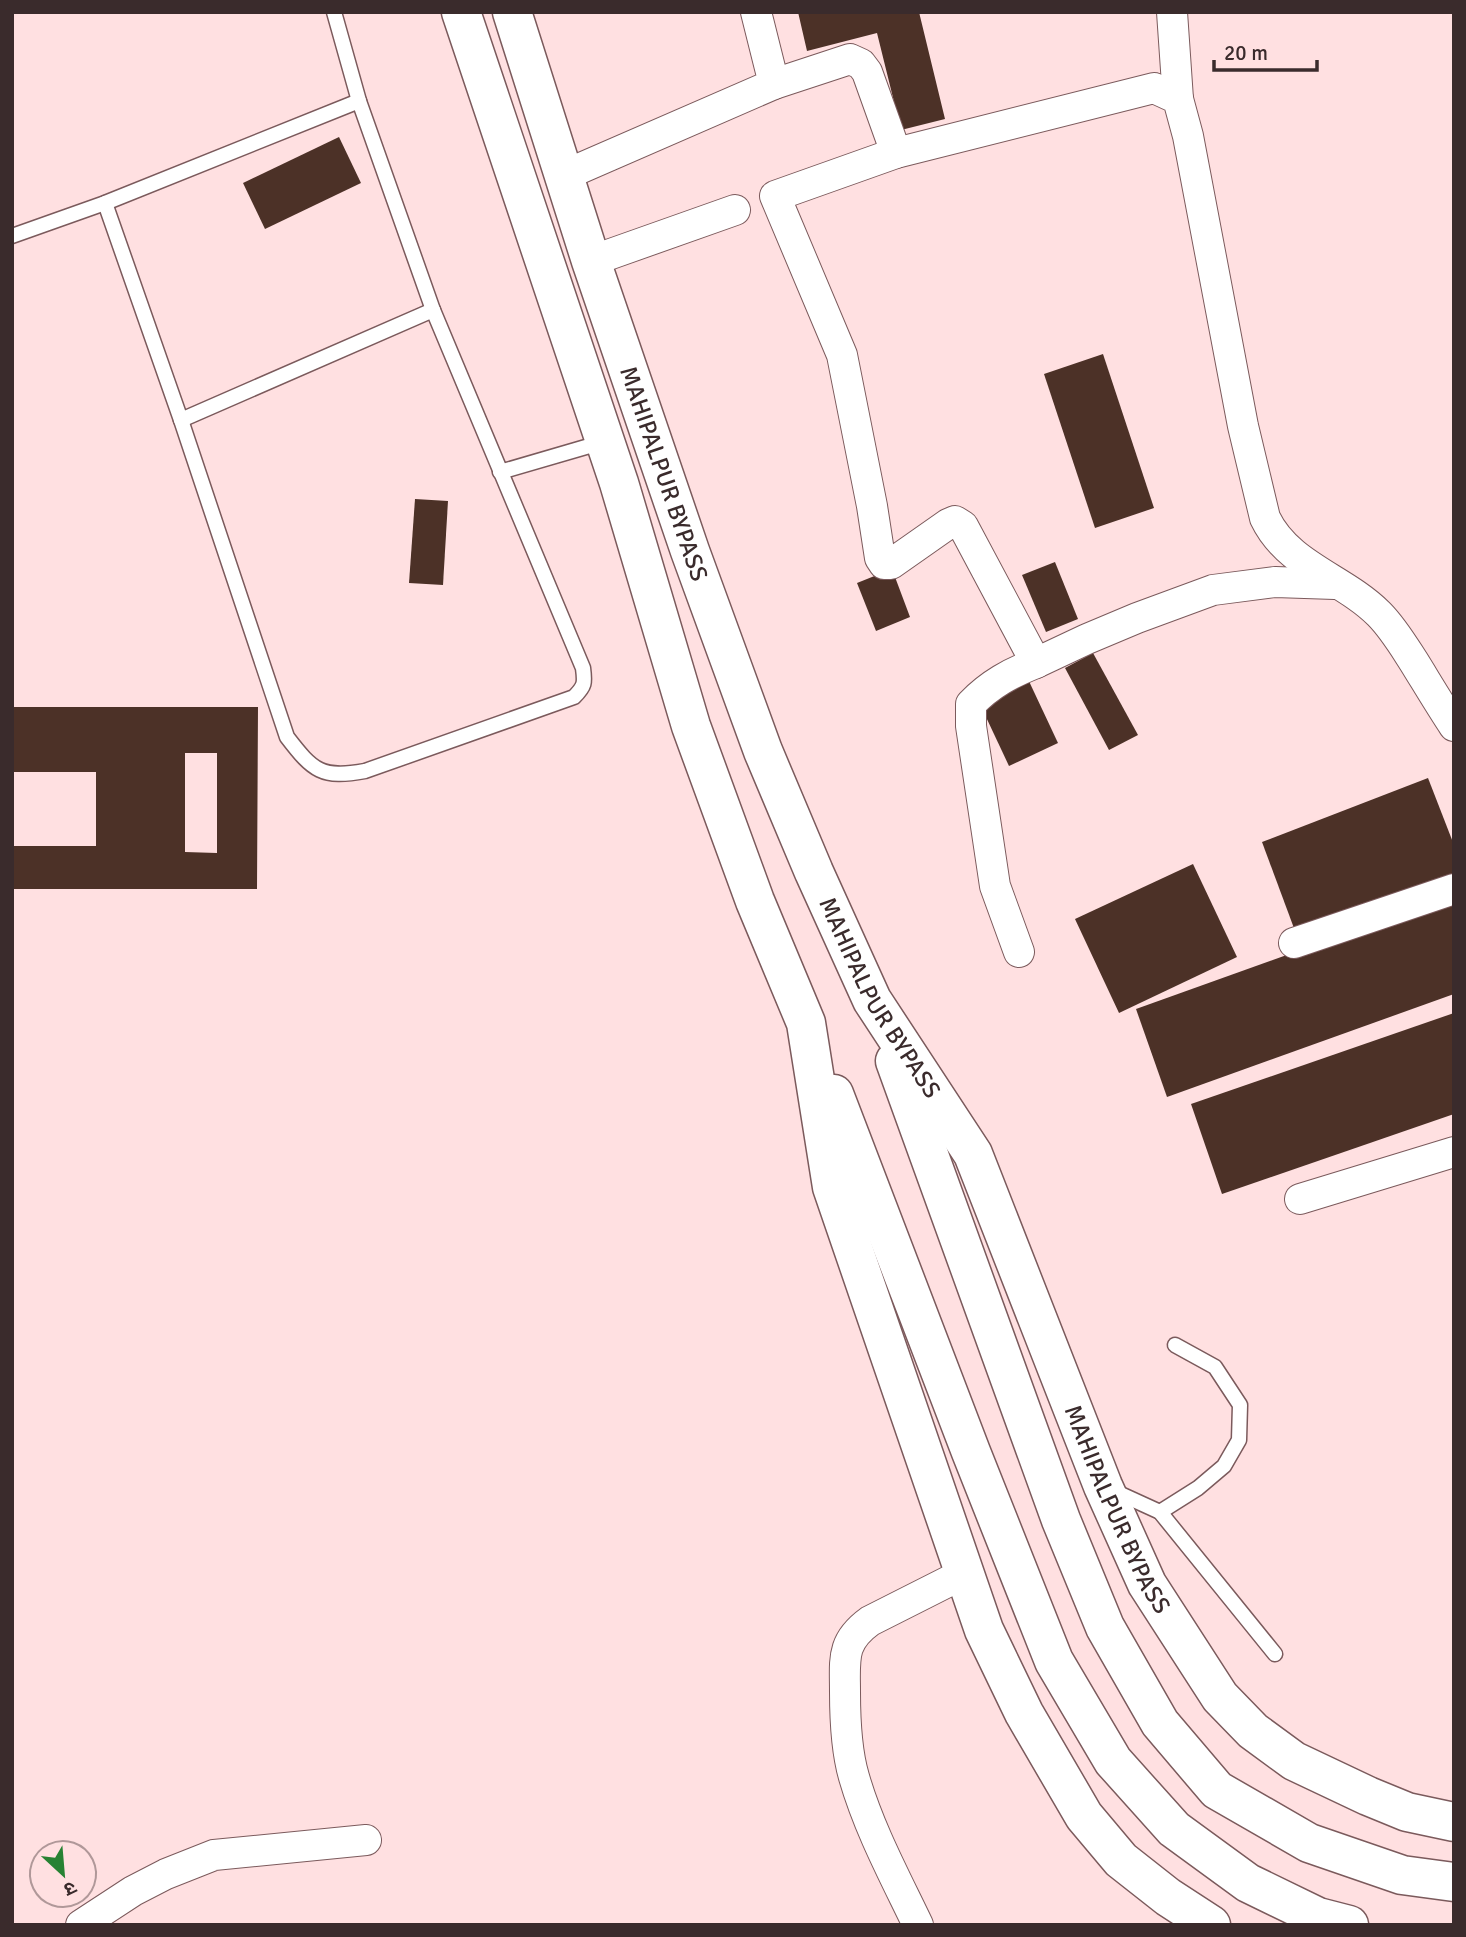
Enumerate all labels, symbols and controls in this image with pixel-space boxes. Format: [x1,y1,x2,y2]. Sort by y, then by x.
scale bar [1214,28,1317,72]
text: 20 m [1224,40,1268,66]
street label: MAHIPALPUR BYPASS [613,362,715,585]
street label: MAHIPALPUR BYPASS [812,893,947,1104]
street label: MAHIPALPUR BYPASS [1058,1401,1177,1619]
north arrow [28,1839,98,1909]
text: उ [59,1875,80,1902]

